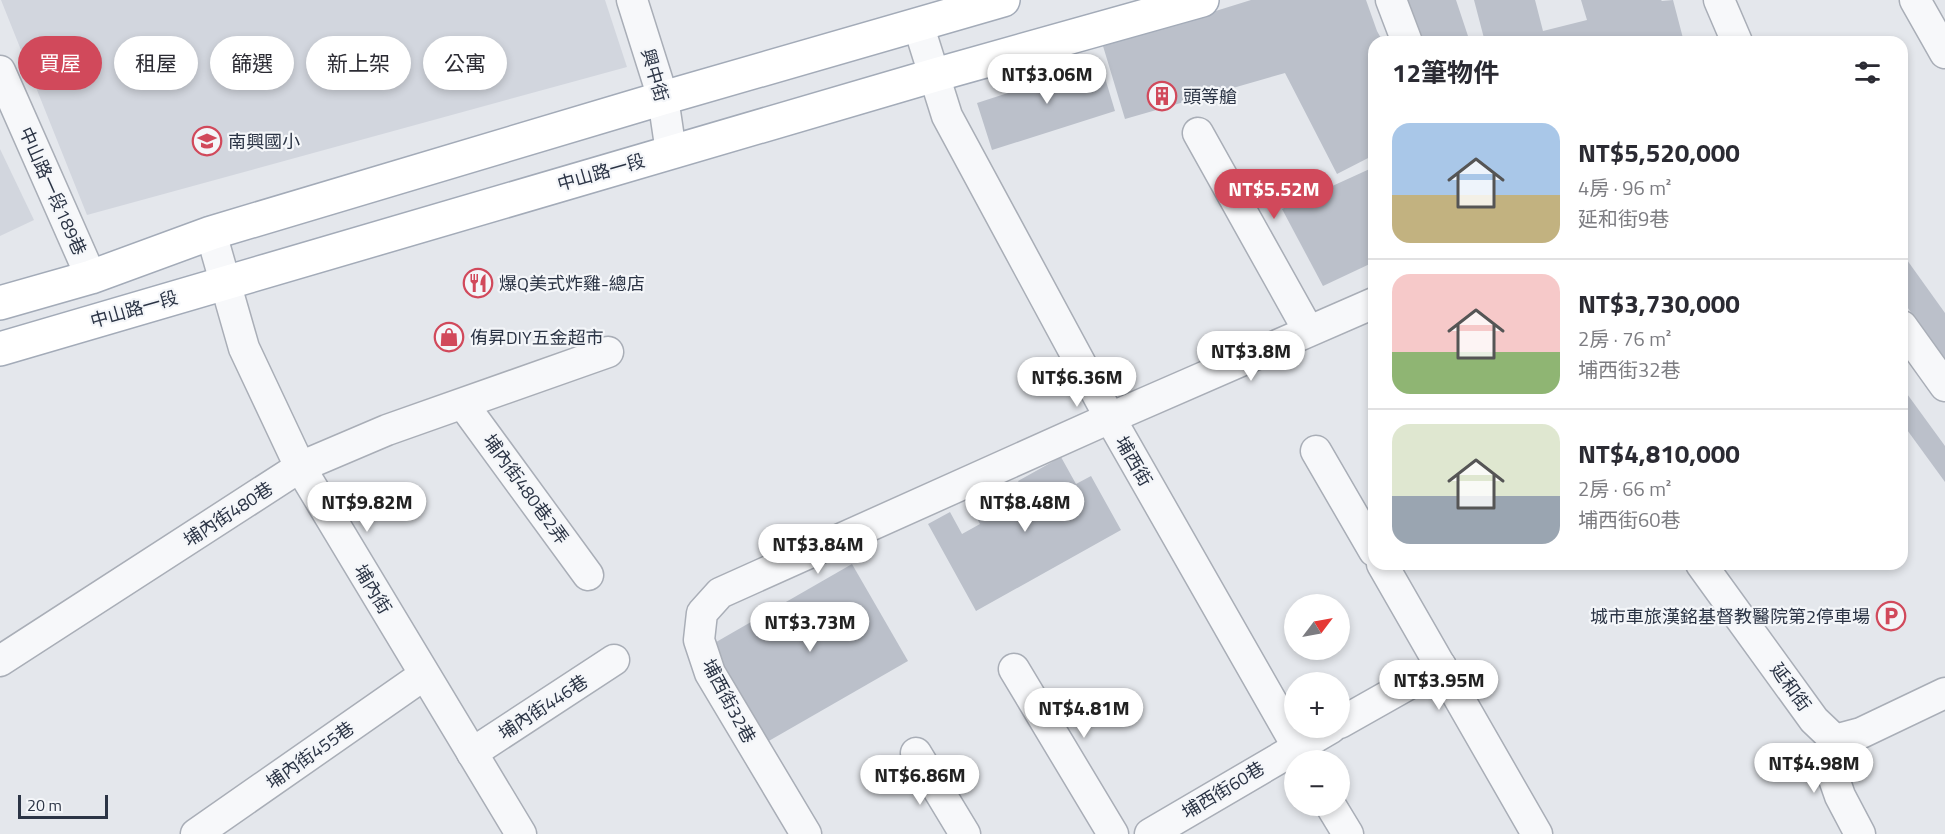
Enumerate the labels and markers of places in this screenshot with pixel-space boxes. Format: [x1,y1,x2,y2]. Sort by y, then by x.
pin: NT$3.06M [985,54,1109,105]
building icon: 頭等艙 [1146,80,1178,112]
place label: 頭等艙 [1183,83,1237,110]
school or university icon: 南興國小 [191,125,223,157]
place label: 南興國小 [228,128,300,155]
pin: NT$5.52M [1212,169,1336,220]
restaurant icon: 爆Q美式炸雞-總店 [462,267,494,299]
place label: 爆Q美式炸雞-總店 [499,270,645,297]
shop icon: 侑昇DIY五金超市 [433,321,465,353]
place label: 侑昇DIY五金超市 [470,324,604,351]
pin: NT$3.8M [1196,331,1306,382]
pin: NT$6.36M [1015,357,1139,408]
pin: NT$9.82M [305,482,429,533]
pin: NT$8.48M [963,482,1087,533]
pin: NT$3.84M [756,524,880,575]
parking icon: 城市車旅漢銘基督教醫院第2停車場 [1875,600,1907,632]
pin: NT$3.73M [748,602,872,653]
place label: 城市車旅漢銘基督教醫院第2停車場 [1590,603,1870,630]
pin: NT$3.95M [1377,660,1501,711]
pin: NT$4.81M [1022,688,1146,739]
pin: NT$4.98M [1752,743,1876,794]
pin: NT$6.86M [858,755,982,806]

